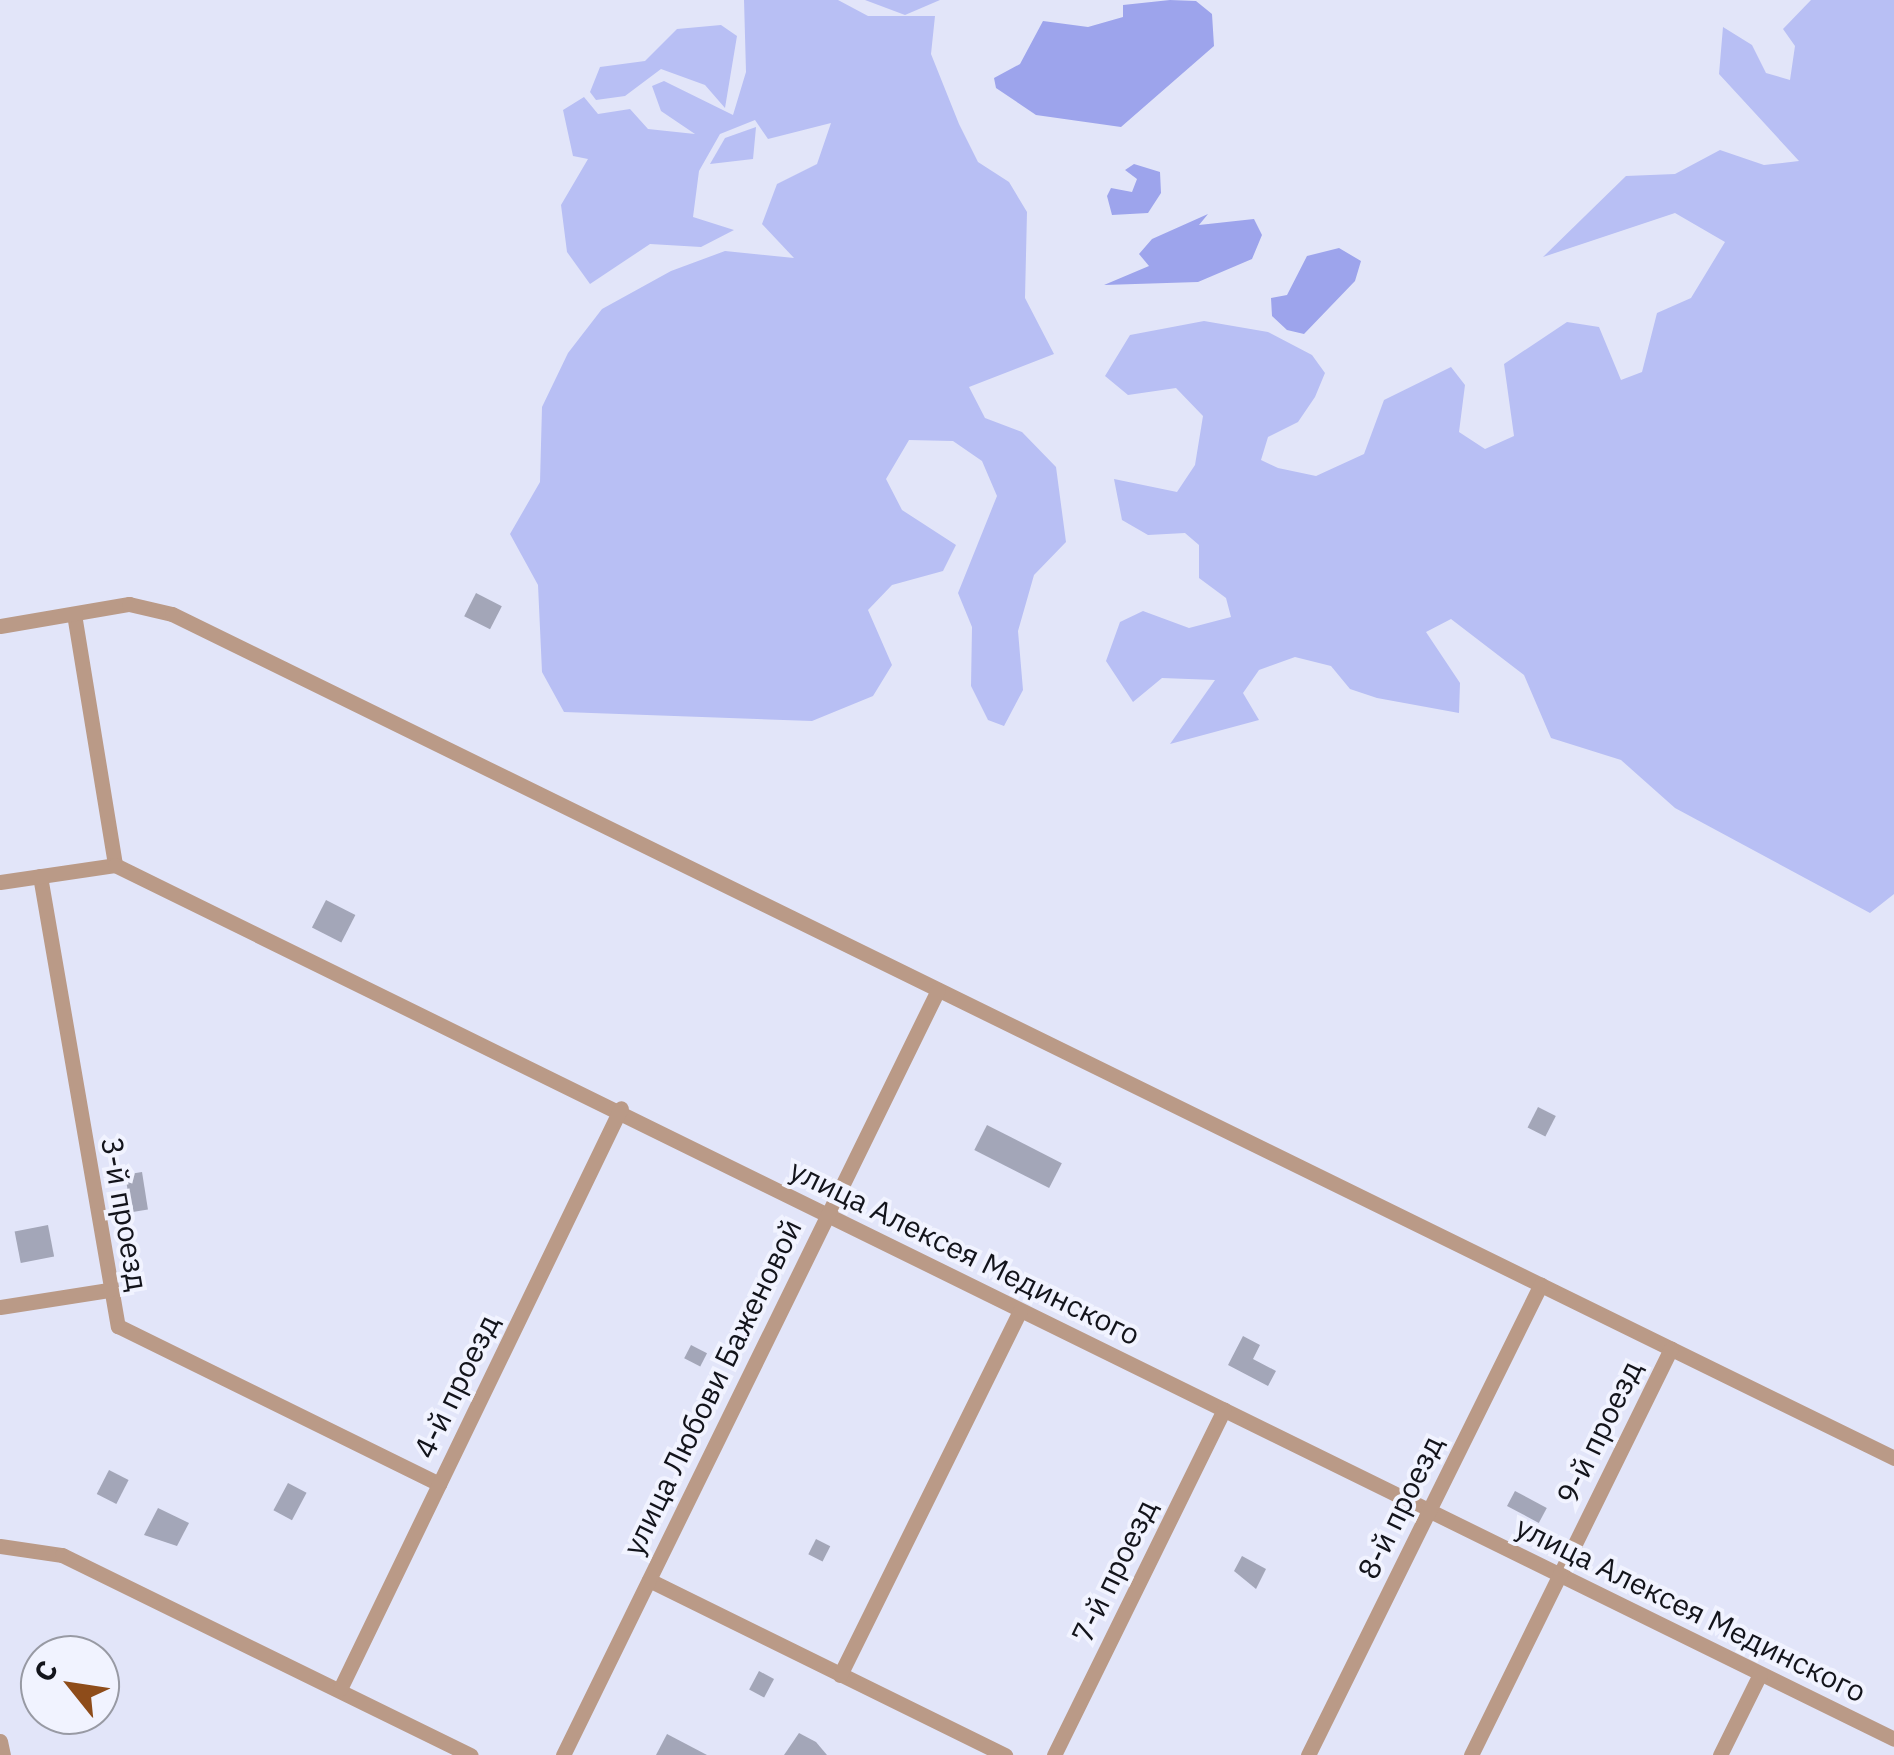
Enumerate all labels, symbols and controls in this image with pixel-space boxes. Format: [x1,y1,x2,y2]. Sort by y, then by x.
street label: 3-й проезд [94,1134,156,1294]
street label: улица Алексея Мединского [784,1151,1146,1353]
street label: улица Любови Баженовой [615,1213,809,1561]
street label: 4-й проезд [406,1308,506,1464]
street label: 9-й проезд [1549,1354,1649,1510]
street label: 8-й проезд [1350,1429,1450,1585]
street label: 7-й проезд [1064,1493,1164,1649]
street label: улица Алексея Мединского [1510,1508,1872,1710]
north arrow [20,1635,120,1735]
text: С [25,1654,66,1688]

